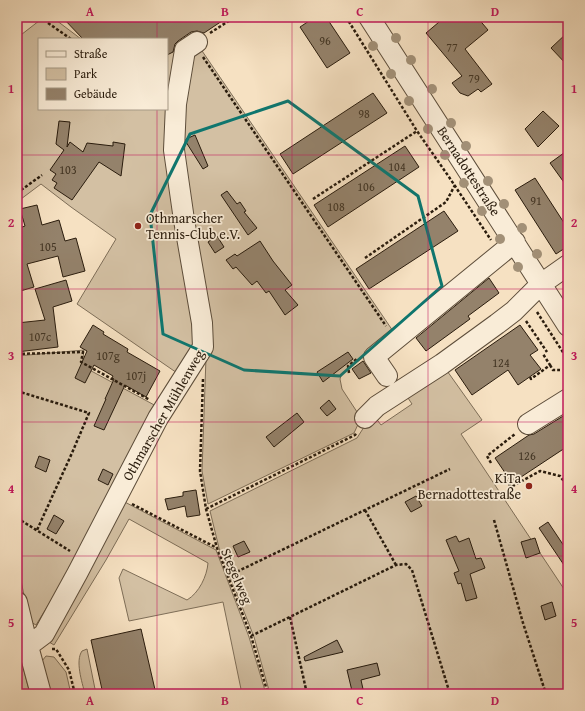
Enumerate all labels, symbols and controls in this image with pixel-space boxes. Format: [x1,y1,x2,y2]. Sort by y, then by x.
text: A [86,2,95,21]
text: B [221,2,229,21]
text: C [356,2,364,21]
text: D [491,2,499,21]
house number: 96 [319,32,331,49]
legend [38,38,168,110]
house number: 77 [446,39,458,56]
text: Straße [74,45,108,62]
text: Park [74,65,98,82]
house number: 79 [468,70,480,87]
text: 1 [8,79,14,98]
text: 1 [571,79,577,98]
text: Gebäude [74,85,117,102]
house number: 98 [358,105,370,122]
street label: Bernadottestraße [432,122,506,220]
house number: 104 [388,158,406,175]
house number: 103 [59,161,77,178]
house number: 106 [357,178,375,195]
house number: 91 [530,192,542,209]
house number: 108 [327,198,345,215]
place label: Othmarscher Tennis-Club e.V. [146,208,240,244]
text: 2 [8,213,15,232]
text: 2 [571,213,578,232]
marker: Othmarscher Tennis-Club e.V. [133,221,143,231]
house number: 105 [39,238,57,255]
house number: 107c [29,328,52,345]
text: 3 [8,346,14,365]
street label: Othmarscher Mühlenweg [117,346,209,484]
text: 3 [571,346,577,365]
house number: 107g [96,347,120,364]
house number: 124 [492,354,510,371]
house number: 107j [126,367,146,384]
house number: 126 [518,447,536,464]
place label: KiTa Bernadottestraße [418,468,521,504]
text: 4 [8,479,15,498]
text: 4 [571,479,578,498]
marker: KiTa Bernadottestraße [524,481,534,491]
street label: Stegelweg [216,545,258,607]
text: 5 [8,613,15,632]
text: 5 [571,613,578,632]
text: A [86,691,95,710]
text: B [221,691,229,710]
text: C [356,691,364,710]
text: D [491,691,499,710]

